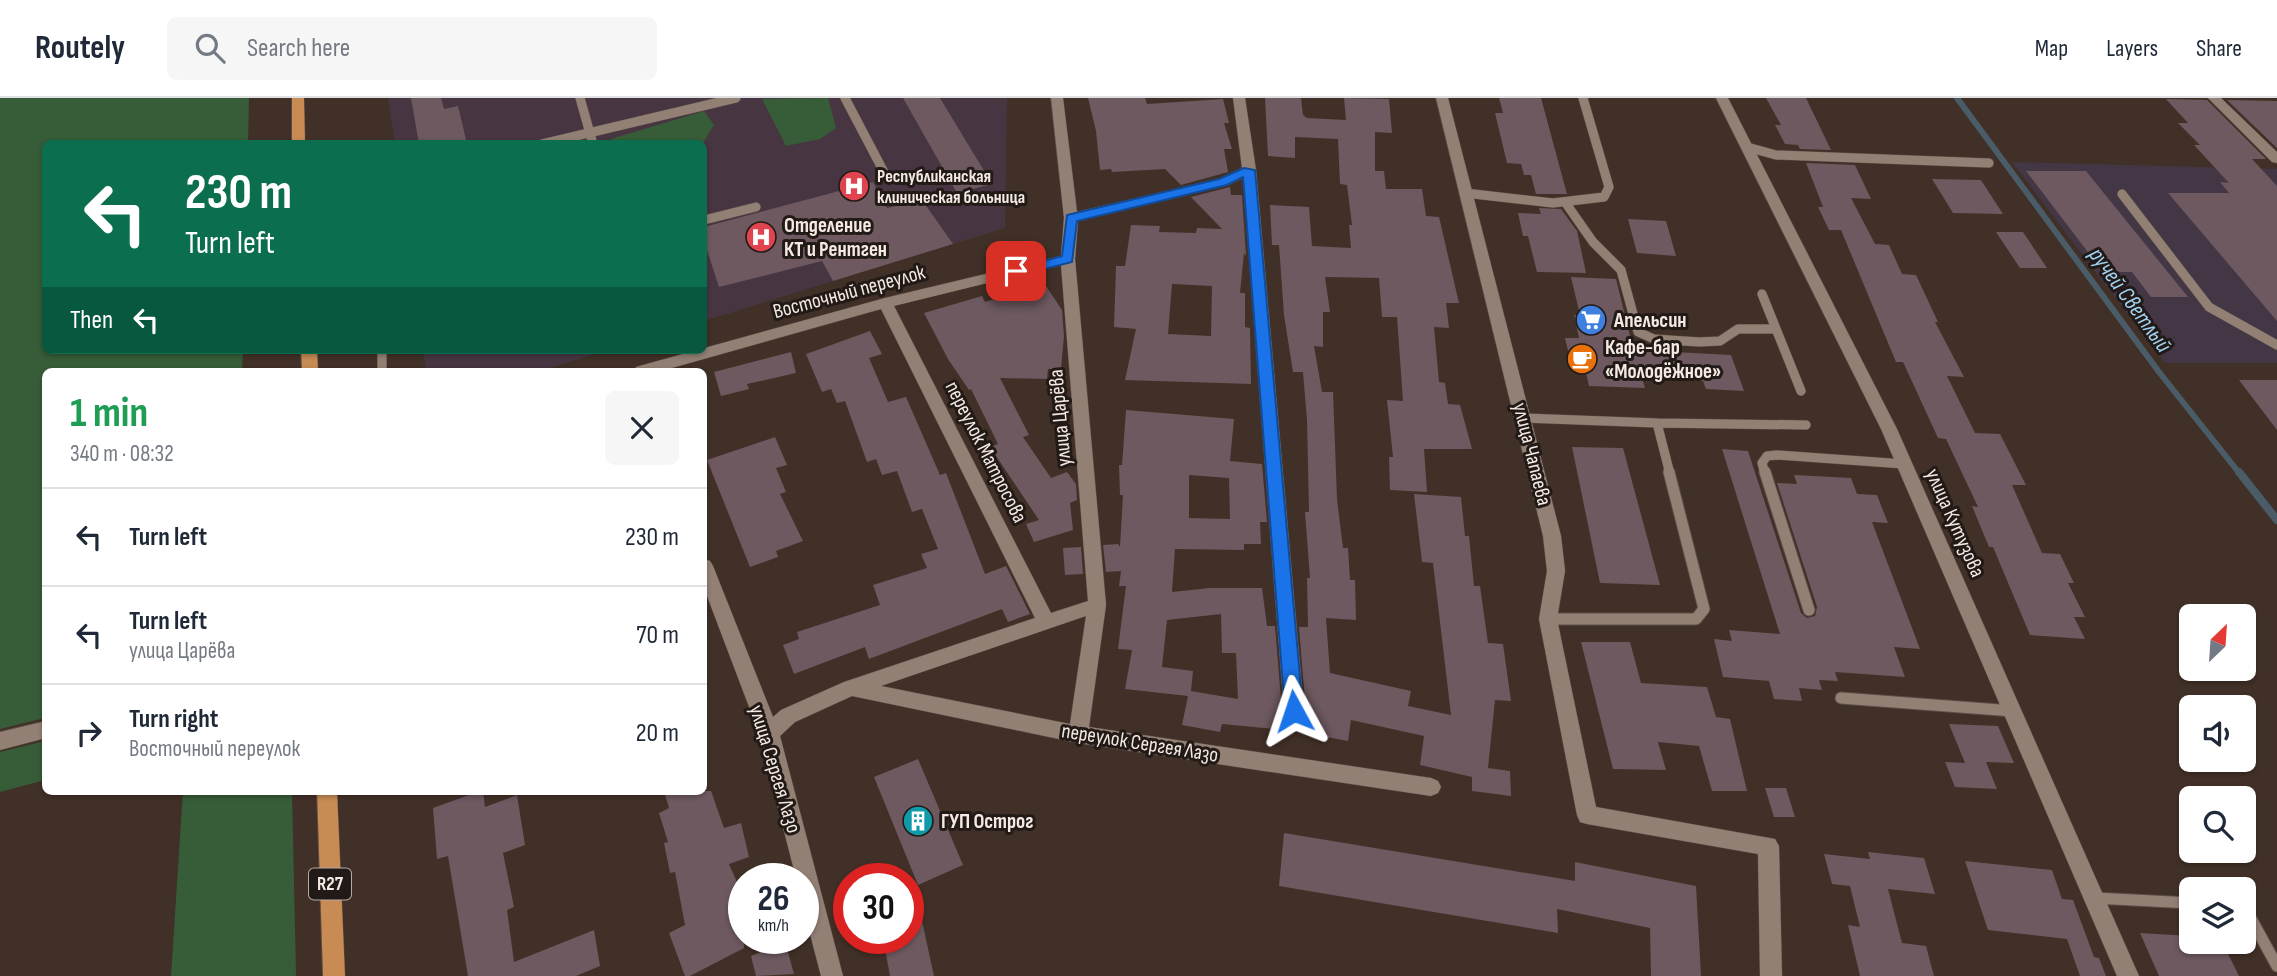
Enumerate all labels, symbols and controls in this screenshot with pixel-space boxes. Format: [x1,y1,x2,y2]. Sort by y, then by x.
search box [167,17,657,80]
text: Routely [35,28,125,68]
icon: search [191,29,229,67]
text: Search here [247,33,350,64]
text: Map [2035,34,2068,63]
text: Layers [2106,34,2158,63]
text: Share [2196,34,2242,63]
text: 230 m [185,164,292,223]
place label: Республиканская клиническая больница [877,166,1025,208]
icon: left [70,168,161,259]
hospital icon: Республиканская клиническая больница [837,169,871,203]
place label: Отделение КТ и Рентген [784,213,887,262]
hospital icon: Отделение КТ и Рентген [744,220,778,254]
text: Turn left [185,224,275,263]
pin [986,241,1046,301]
water label: ручей Светлый [2082,241,2178,358]
icon: arrive [997,252,1035,290]
street label: Восточный переулок [770,260,928,324]
icon: left [127,301,165,339]
supermarket icon: Апельсин [1574,303,1608,337]
text: Then [70,305,113,336]
place label: Апельсин [1613,308,1687,333]
place label: Кафе-бар «Молодёжное» [1605,335,1721,384]
cafe icon: Кафе-бар «Молодёжное» [1565,342,1599,376]
street label: улица Царёва [1043,369,1077,467]
street label: переулок Матросова [940,377,1032,527]
text: 1 min [70,388,148,439]
button: close [605,391,679,465]
street label: улица Чапаева [1507,400,1557,508]
text: 340 m · 08:32 [70,440,174,468]
street label: улица Кутузова [1920,465,1990,581]
icon: left [70,518,108,556]
text: Turn left [129,522,207,553]
text: 230 m [625,522,679,553]
north arrow [2179,604,2256,681]
map controls [2179,604,2256,954]
text: Turn left [129,606,207,637]
icon: left [70,616,108,654]
text: 70 m [636,620,679,651]
text: улица Царёва [129,637,235,665]
position arrow [1257,674,1331,748]
button: sound [2179,695,2256,772]
street label: улица Сергея Лазо [744,702,806,836]
text: Turn right [129,704,218,735]
icon: right [70,714,108,752]
text: 20 m [636,718,679,749]
street label: переулок Сергея Лазо [1060,718,1220,768]
text: Восточный переулок [129,735,300,763]
button: search [2179,786,2256,863]
building icon: ГУП Острог [901,804,935,838]
place label: ГУП Острог [941,809,1034,834]
speed limit sign: 30 [833,863,924,954]
road number: R27 [309,869,351,900]
button: layers [2179,877,2256,954]
text: 26 [758,878,789,921]
text: km/h [758,915,789,936]

